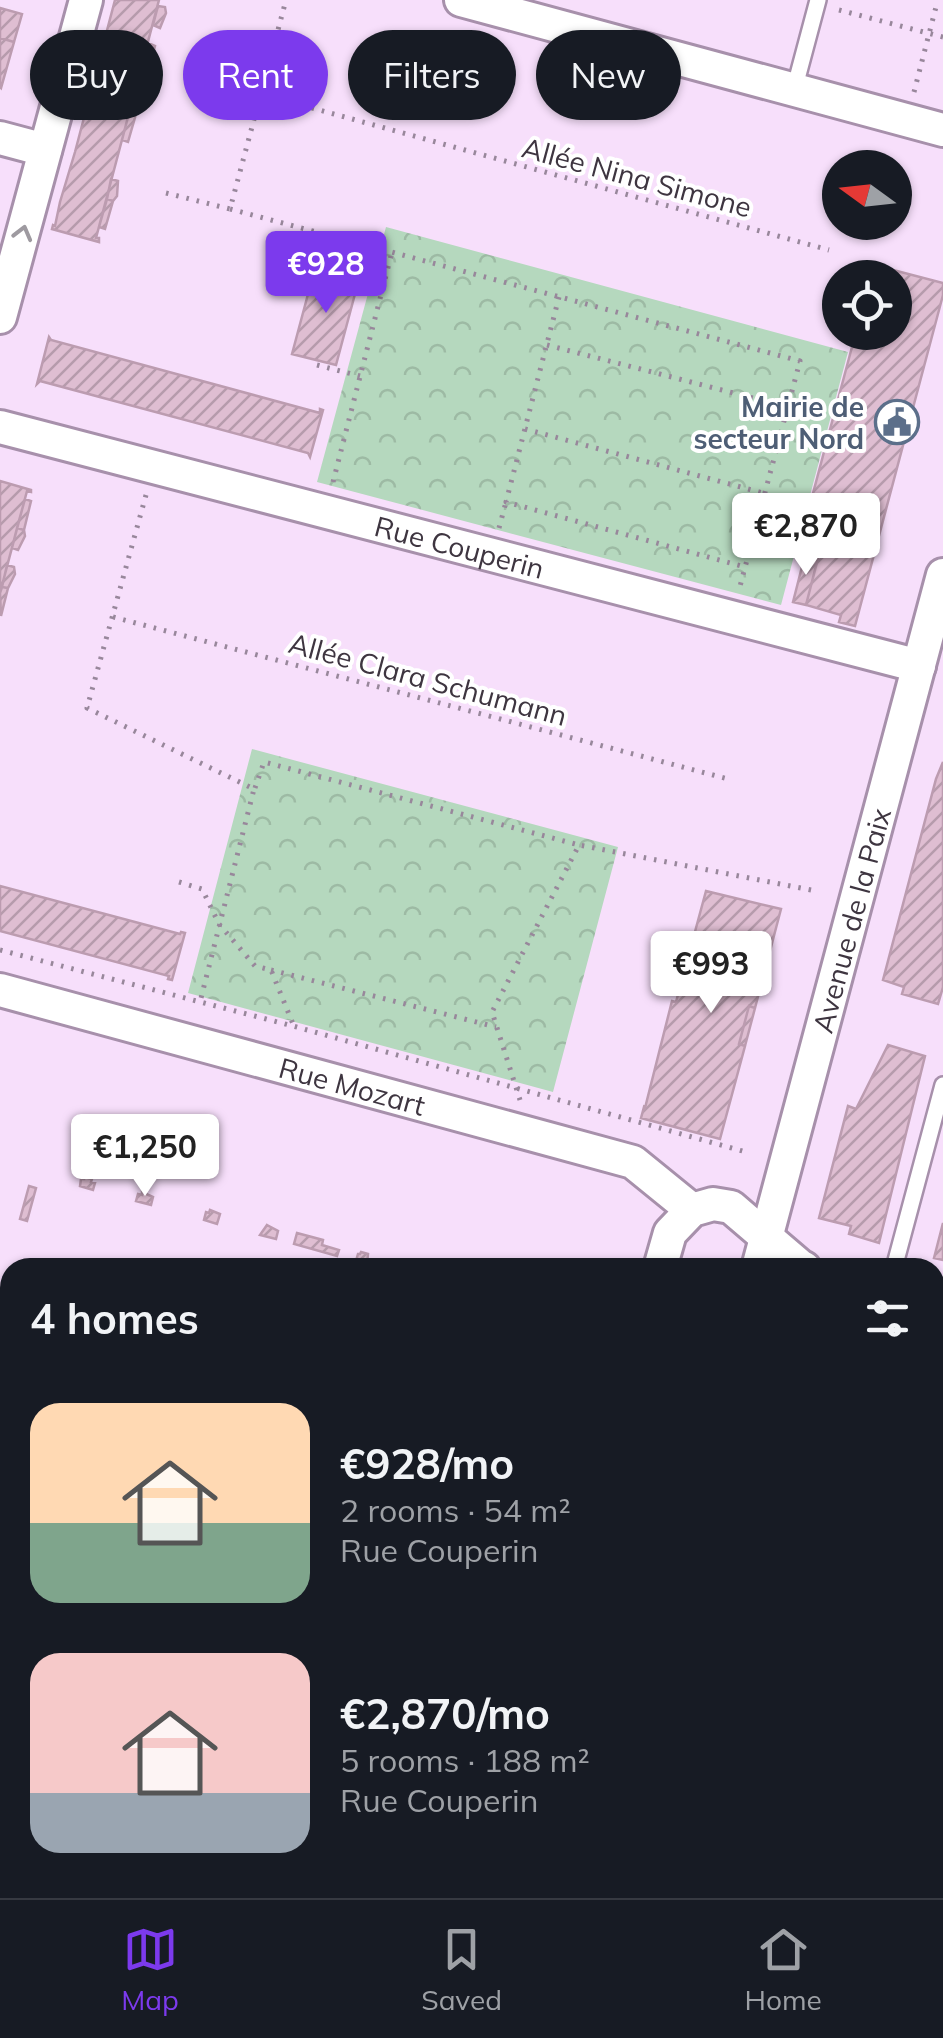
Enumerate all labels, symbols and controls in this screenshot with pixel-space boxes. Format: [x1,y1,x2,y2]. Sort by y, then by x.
chip: Buy [30,30,163,120]
chip: Rent [183,30,328,120]
chip: Filters [348,30,516,120]
chip: New [536,30,681,120]
street label: Allée Nina Simone [518,130,756,224]
north arrow [822,150,912,240]
map controls [822,150,912,350]
one-way arrow [11,225,32,242]
pin: €928 [267,231,385,316]
text: €928 [288,243,364,283]
button: locate [822,260,912,350]
place label: Mairie de secteur Nord [693,389,864,456]
public building icon: Mairie de secteur Nord [874,399,920,445]
pin: €2,870 [725,493,887,578]
text: €2,870 [754,505,858,545]
street label: Rue Couperin [371,508,548,585]
street label: Allée Clara Schumann [285,625,571,733]
street label: Avenue de la Paix [804,804,898,1036]
pin: €993 [652,931,770,1016]
text: €993 [673,943,749,983]
street label: Rue Mozart [275,1049,429,1122]
pin: €1,250 [64,1114,226,1199]
text: €1,250 [93,1126,197,1166]
icon: filters [860,1291,915,1346]
text: 4 homes [30,1292,199,1345]
text: €928/mo [340,1437,514,1490]
icon: home [110,1443,230,1563]
text: 2 rooms · 54 m² [340,1490,571,1530]
text: Rue Couperin [340,1530,538,1570]
text: €2,870/mo [340,1687,550,1740]
icon: home [110,1693,230,1813]
text: 5 rooms · 188 m² [340,1740,590,1780]
text: Rue Couperin [340,1780,538,1820]
tab: Map [121,1922,179,2017]
tab: Saved [421,1922,502,2017]
tab: Home [744,1922,822,2017]

